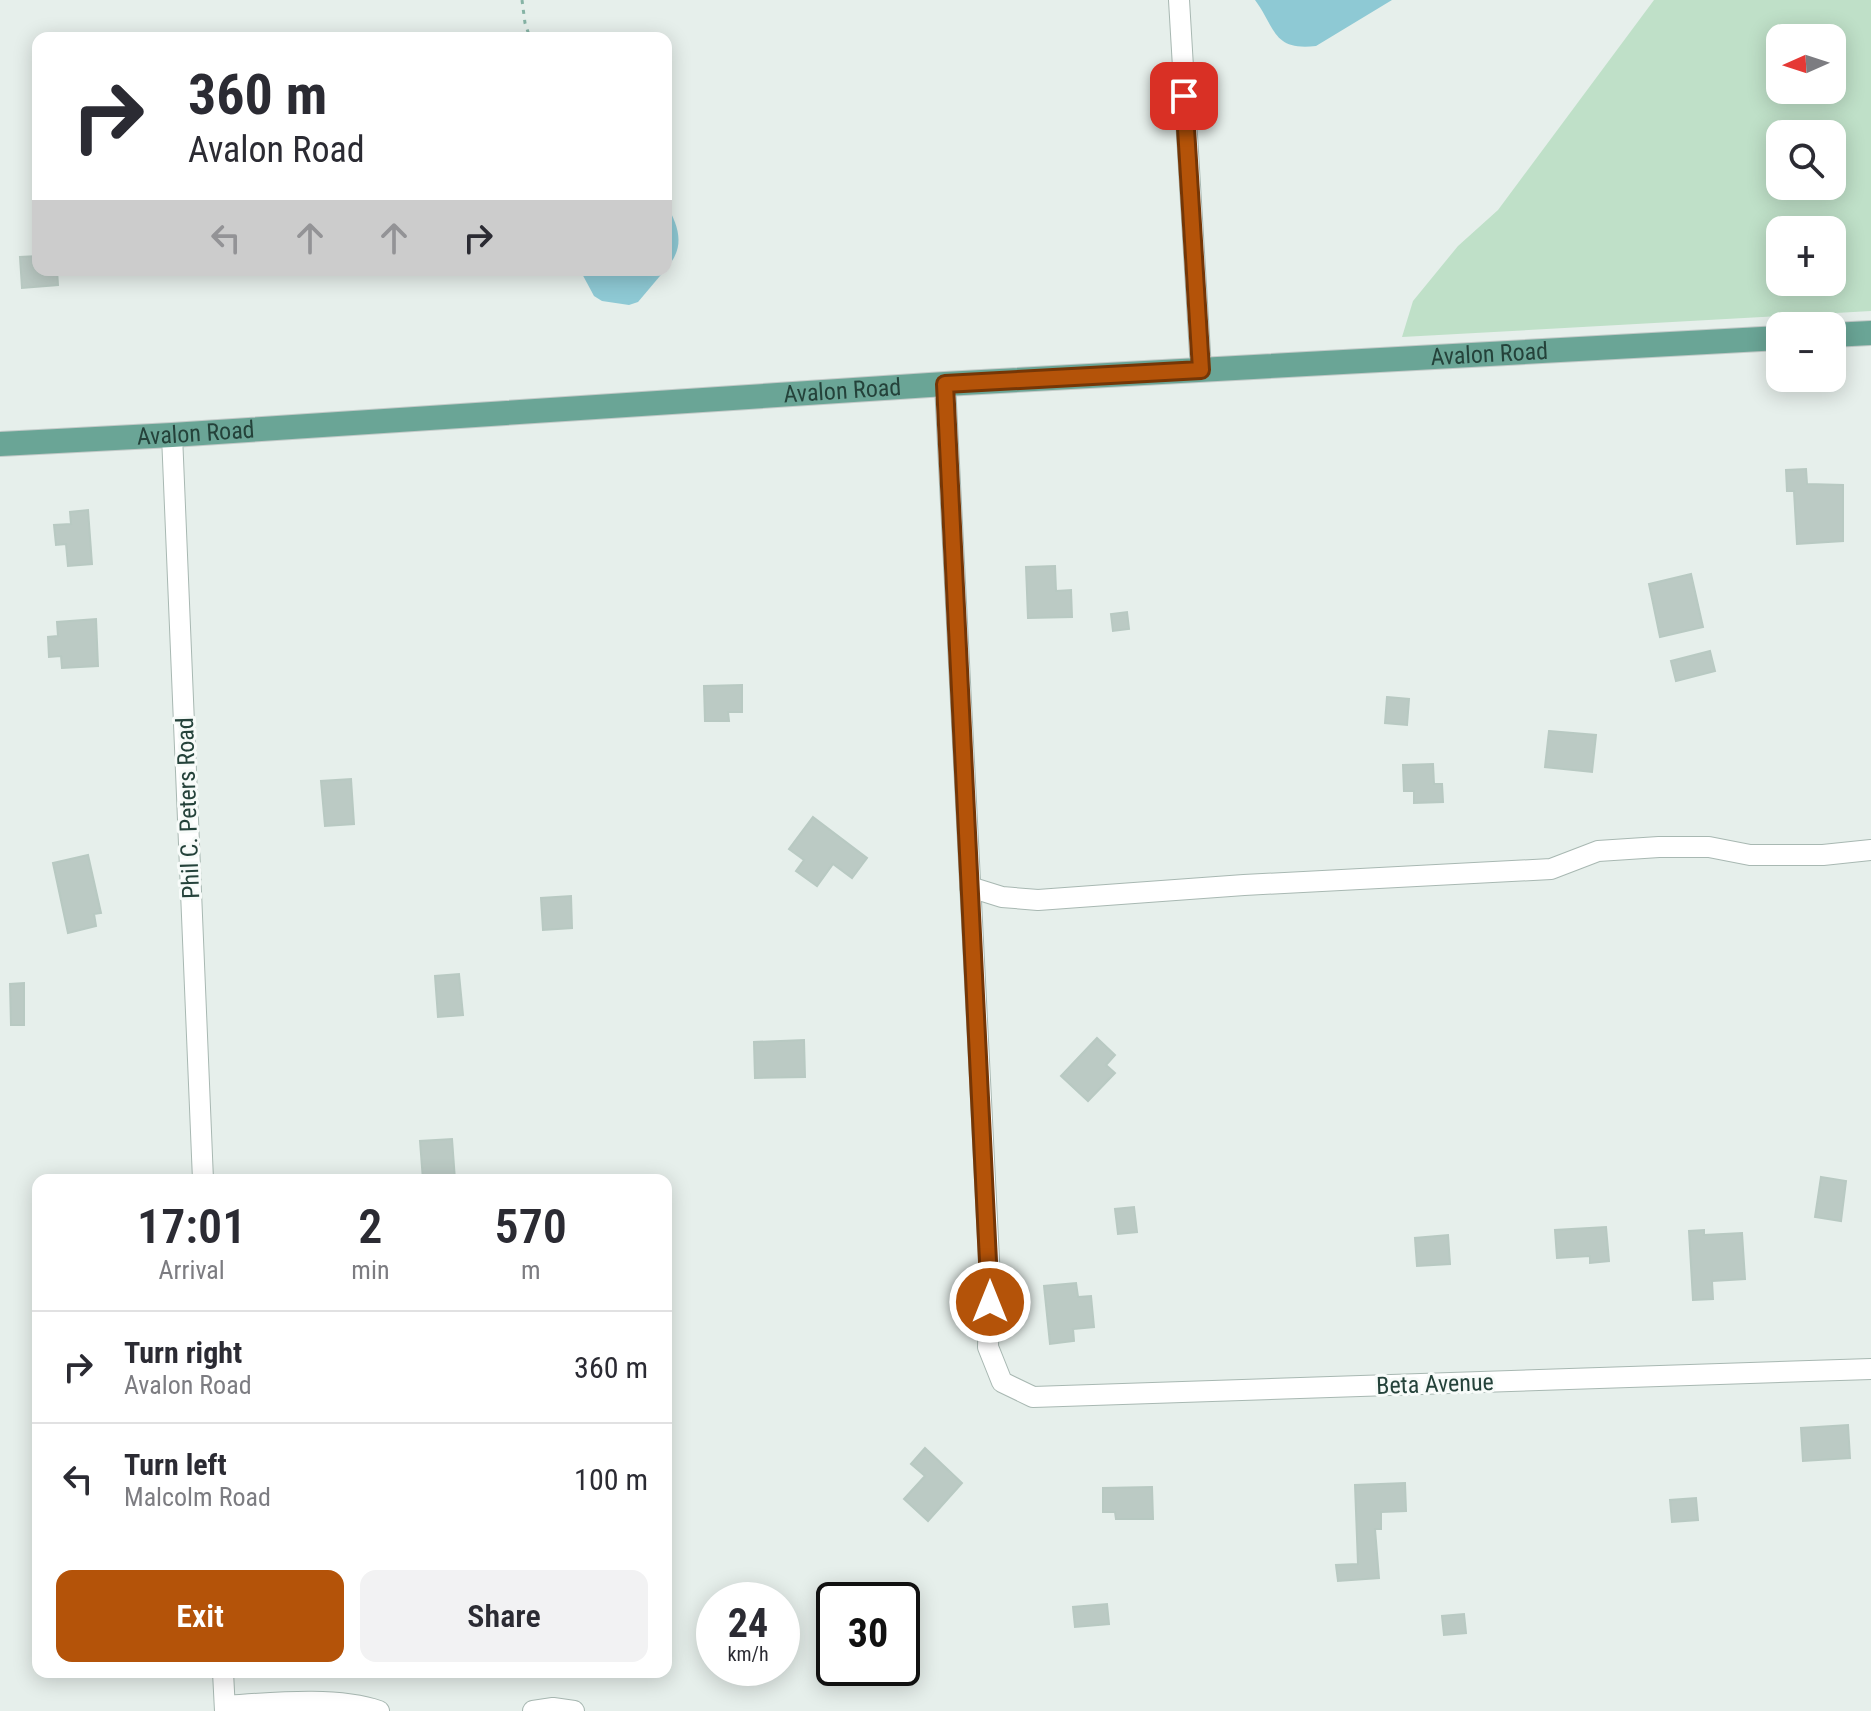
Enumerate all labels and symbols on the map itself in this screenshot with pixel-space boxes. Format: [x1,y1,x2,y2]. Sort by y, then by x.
north arrow [1766,24,1846,104]
pin [1150,62,1218,130]
street label: Avalon Road [1430,337,1549,371]
street label: Avalon Road [783,373,902,409]
street label: Avalon Road [136,416,255,451]
street label: Phil C. Peters Road [171,717,205,899]
position arrow [948,1260,1032,1344]
street label: Beta Avenue [1376,1368,1494,1400]
speed limit sign: 30 [816,1582,920,1686]

